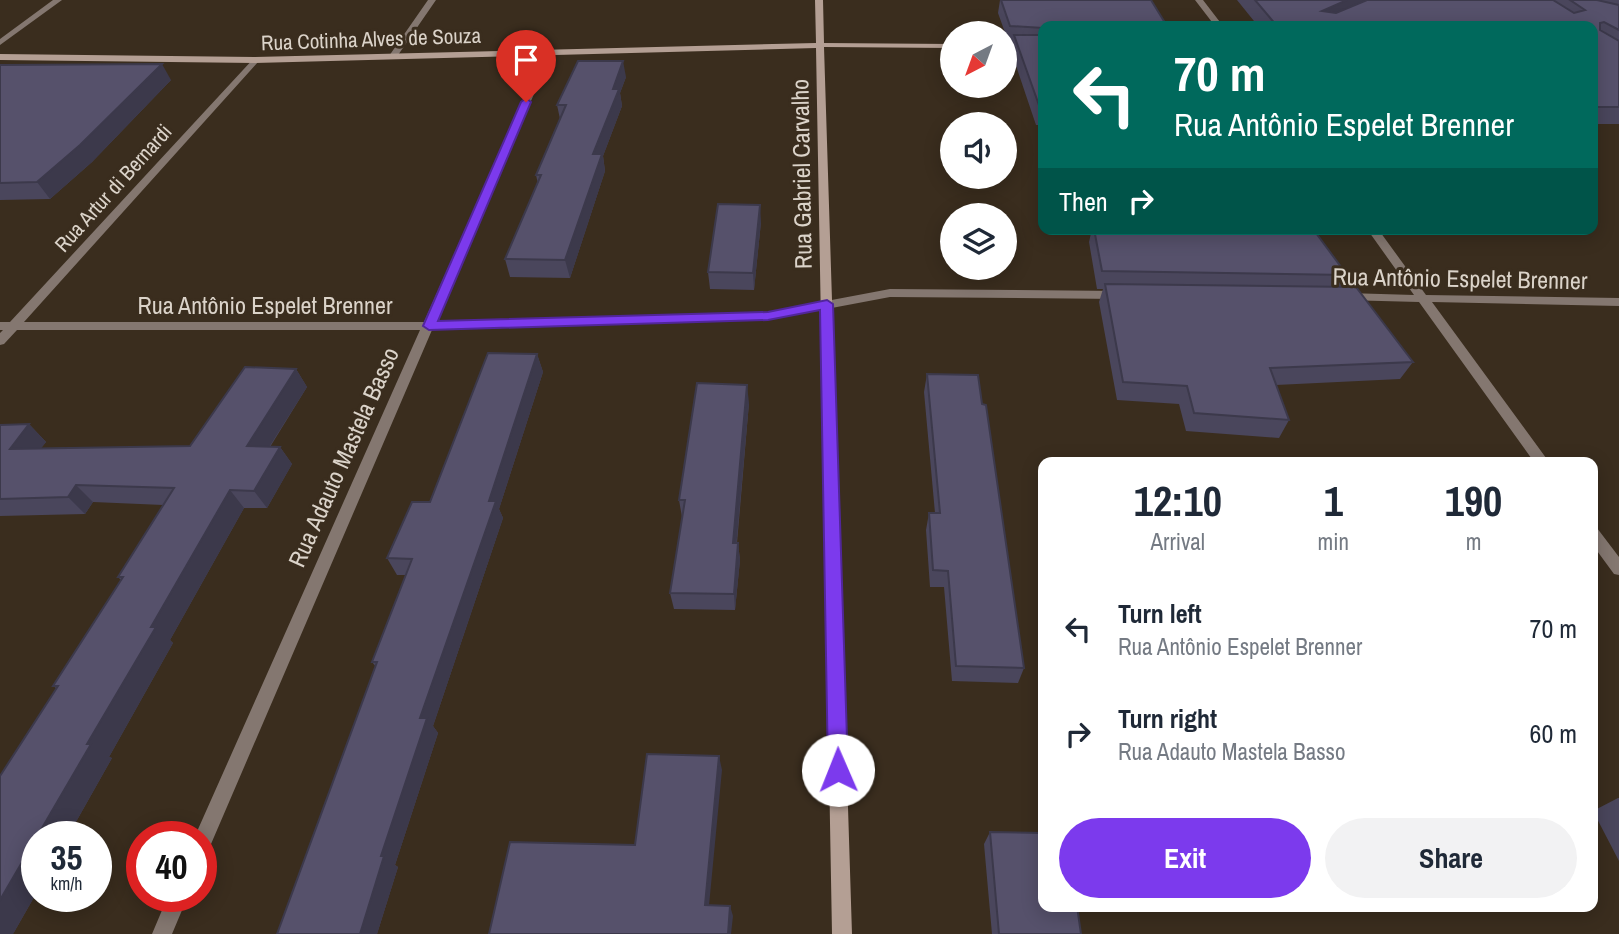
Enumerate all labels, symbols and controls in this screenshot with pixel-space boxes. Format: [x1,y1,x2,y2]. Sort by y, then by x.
street label: Rua Cotinha Alves de Souza [260,21,482,57]
north arrow [940,21,1017,98]
map controls [940,21,1017,280]
pin [496,30,556,102]
text: 70 m [1174,40,1266,106]
icon: arrive [507,41,545,79]
icon: left [1059,49,1150,140]
street label: Rua Gabriel Carvalho [783,79,819,269]
text: Rua Antônio Espelet Brenner [1174,103,1514,146]
button: sound [940,112,1017,189]
street label: Rua Artur di Bernardi [48,118,178,258]
icon: right [1122,182,1160,220]
text: Then [1059,184,1108,219]
button: layers [940,203,1017,280]
street label: Rua Antônio Espelet Brenner [1332,260,1588,296]
street label: Rua Antônio Espelet Brenner [138,289,393,321]
street label: Rua Adauto Mastela Basso [280,342,406,572]
text: 12:10 [1134,473,1222,529]
text: 1 [1324,473,1343,529]
text: 190 [1445,473,1502,529]
text: Arrival [1151,526,1205,557]
text: min [1318,526,1349,557]
text: m [1466,526,1481,557]
text: Turn left [1118,596,1202,631]
icon: left [1059,610,1097,648]
text: 70 m [1530,611,1577,646]
text: Rua Antônio Espelet Brenner [1118,631,1362,662]
text: Turn right [1118,701,1217,736]
icon: right [1059,715,1097,753]
text: 60 m [1530,716,1577,751]
position arrow [801,733,875,807]
text: Rua Adauto Mastela Basso [1118,736,1346,767]
button: Exit [1059,818,1311,898]
button: Share [1325,818,1577,898]
speed limit sign: 40 [126,821,217,912]
text: 35 [51,834,82,881]
text: km/h [51,871,83,896]

